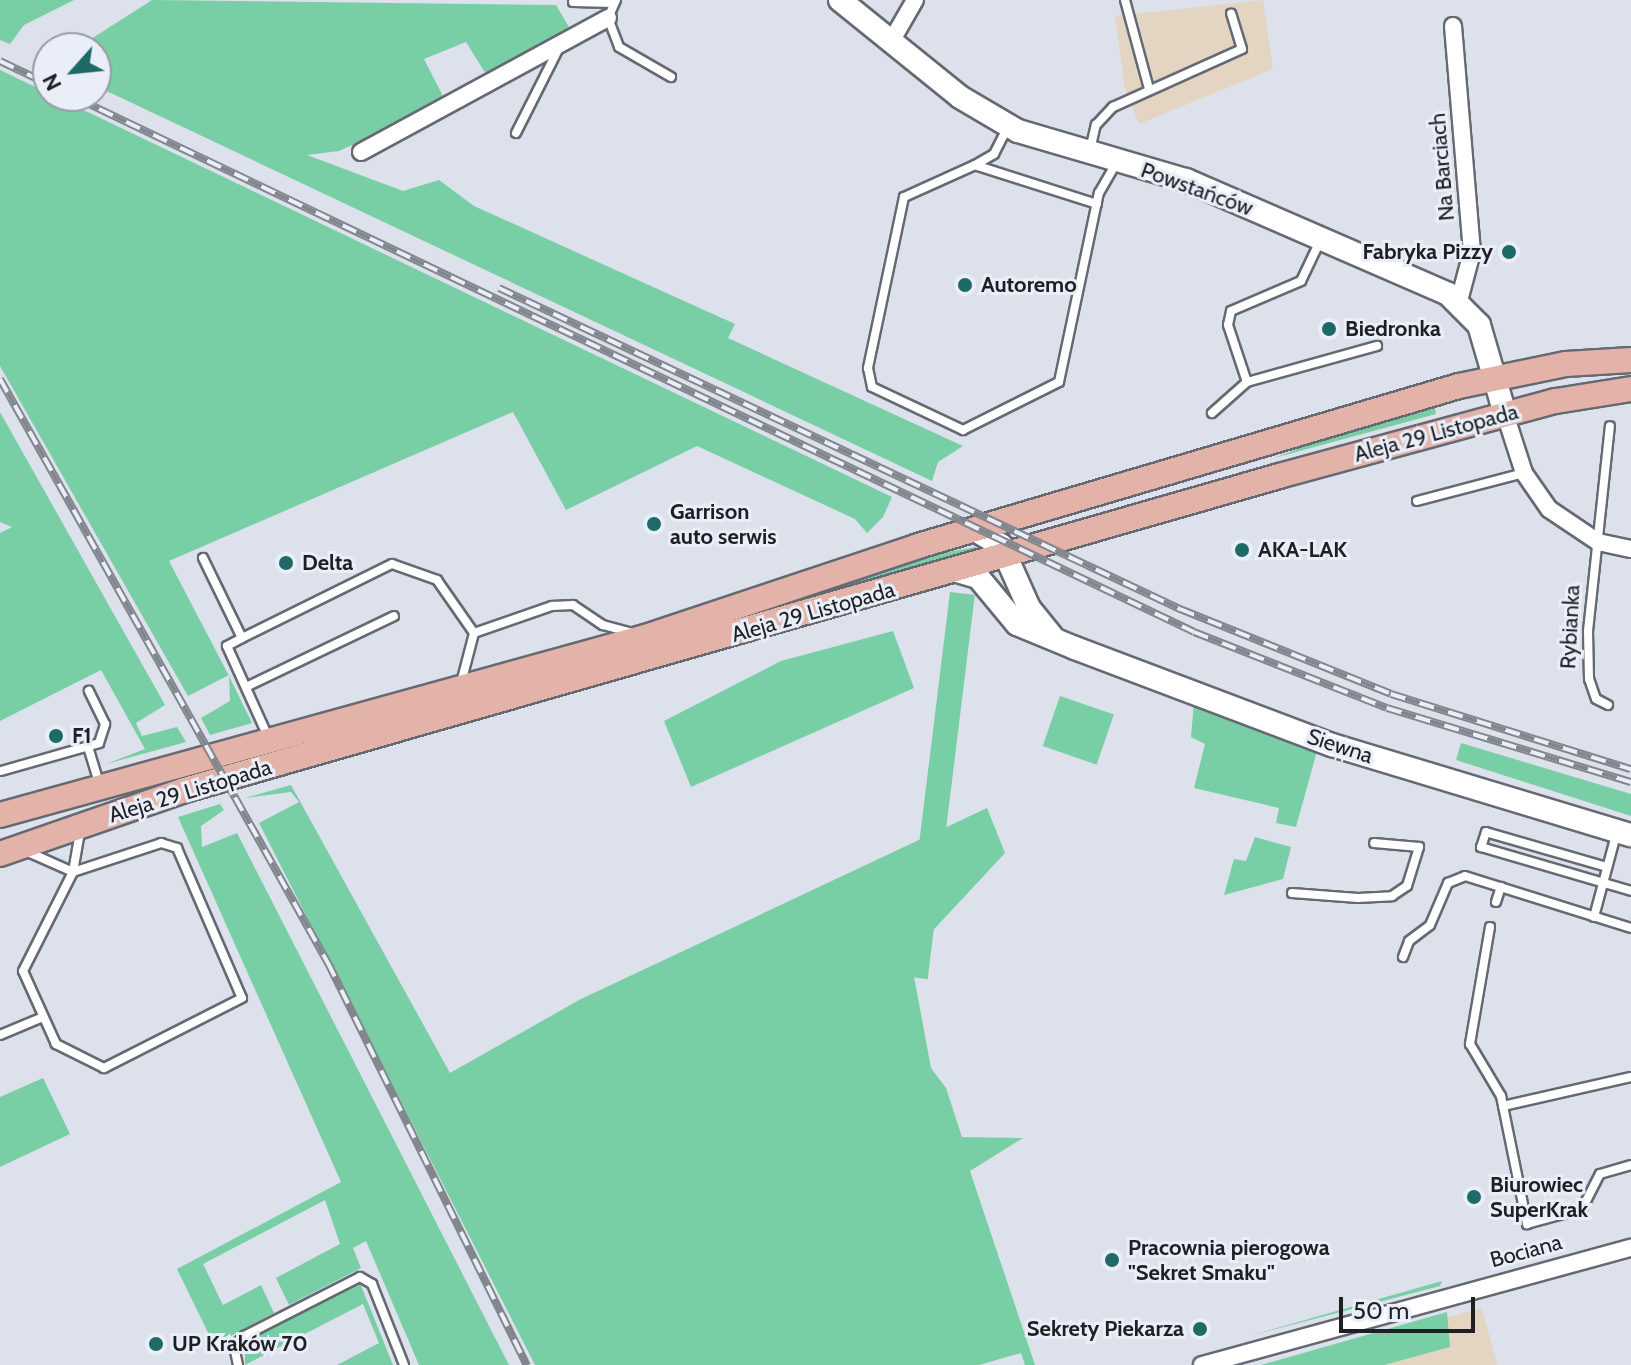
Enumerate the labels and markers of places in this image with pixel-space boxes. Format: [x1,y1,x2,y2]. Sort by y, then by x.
place label: Fabryka Pizzy [1362,239,1493,265]
marker: Fabryka Pizzy [1500,243,1518,261]
place label: Autoremo [981,272,1077,298]
marker: Autoremo [956,276,974,294]
place label: Biedronka [1345,316,1441,342]
marker: Biedronka [1320,320,1338,338]
place label: Garrison auto serwis [670,498,777,550]
marker: Garrison auto serwis [645,515,663,533]
place label: AKA-LAK [1258,537,1347,563]
marker: AKA-LAK [1233,541,1251,559]
place label: Delta [302,550,353,576]
marker: Delta [277,554,295,572]
place label: F1 [72,723,92,749]
marker: F1 [47,727,65,745]
place label: Biurowiec SuperKrak [1490,1171,1588,1222]
marker: Biurowiec SuperKrak [1465,1188,1483,1206]
place label: Pracownia pierogowa "Sekret Smaku" [1128,1234,1330,1286]
marker: Pracownia pierogowa "Sekret Smaku" [1103,1251,1121,1269]
place label: Sekrety Piekarza [1027,1316,1184,1342]
marker: Sekrety Piekarza [1191,1320,1209,1338]
place label: UP Kraków 70 [172,1331,308,1357]
marker: UP Kraków 70 [147,1335,165,1353]

